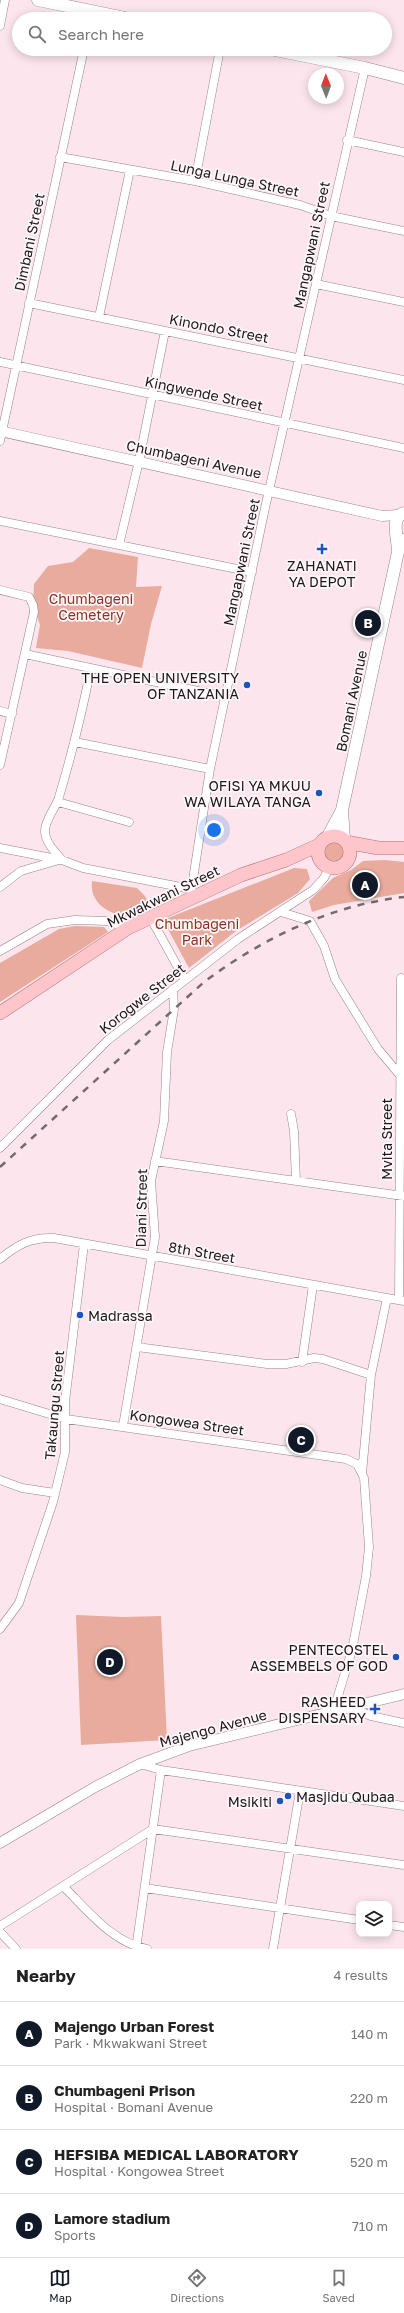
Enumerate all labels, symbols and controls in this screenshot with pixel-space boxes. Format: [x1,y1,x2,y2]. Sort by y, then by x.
search box [12,12,392,56]
icon: search [26,23,48,45]
text: Search here [58,25,144,43]
north arrow [308,68,344,104]
street label: Lunga Lunga Street [169,156,301,200]
street label: Mangapwani Street [289,180,333,310]
street label: Dimbani Street [10,191,48,293]
street label: Kinondo Street [168,310,270,346]
street label: Kingwende Street [143,372,265,414]
street label: Chumbageni Avenue [125,436,263,482]
street label: Mangapwani Street [219,497,263,627]
marker: ZAHANATI YA DEPOT [316,543,328,555]
place label: ZAHANATI YA DEPOT [287,557,357,590]
park label: Chumbageni Cemetery [49,590,133,623]
pin: B [355,608,381,638]
street label: Bomani Avenue [332,649,370,753]
place label: THE OPEN UNIVERSITY OF TANZANIA [81,669,240,702]
marker: THE OPEN UNIVERSITY OF TANZANIA [242,680,252,690]
place label: OFISI YA MKUU WA WILAYA TANGA [184,777,312,810]
marker: OFISI YA MKUU WA WILAYA TANGA [314,788,324,798]
your location [204,820,224,840]
street label: Mkwakwani Street [104,861,222,931]
pin: A [352,870,378,900]
park label: Chumbageni Park [155,915,239,948]
street label: Korogwe Street [96,959,188,1037]
street label: Mvita Street [378,1098,395,1180]
street label: Diani Street [132,1168,150,1248]
street label: 8th Street [167,1238,237,1266]
place label: Madrassa [88,1307,153,1324]
marker: Madrassa [75,1310,85,1320]
street label: Takaungu Street [41,1349,67,1461]
street label: Kongowea Street [129,1406,245,1438]
pin: C [288,1425,314,1455]
place label: PENTECOSTEL ASSEMBELS OF GOD [250,1641,388,1674]
pin: D [97,1647,123,1677]
marker: PENTECOSTEL ASSEMBELS OF GOD [391,1652,401,1662]
place label: RASHEED DISPENSARY [278,1693,366,1726]
marker: RASHEED DISPENSARY [369,1703,381,1715]
street label: Majengo Avenue [157,1706,269,1750]
place label: Masjidu Qubaa [296,1788,395,1805]
marker: Masjidu Qubaa [283,1791,293,1801]
place label: Msikiti [228,1793,272,1810]
marker: Msikiti [275,1796,285,1806]
map controls [356,1901,392,1937]
button: layers [356,1901,392,1937]
text: Nearby [16,1965,76,1986]
text: 4 results [334,1967,388,1983]
text: Majengo Urban Forest [54,2017,214,2035]
text: A [24,2026,34,2042]
text: 140 m [351,2026,388,2042]
text: Park · Mkwakwani Street [54,2035,207,2051]
text: Chumbageni Prison [54,2081,195,2099]
text: B [24,2090,34,2106]
text: 220 m [350,2090,388,2106]
text: Hospital · Bomani Avenue [54,2099,213,2115]
text: HEFSIBA MEDICAL LABORATORY [54,2145,299,2163]
text: C [24,2154,34,2170]
text: 520 m [350,2154,388,2170]
text: Hospital · Kongowea Street [54,2163,224,2179]
text: Lamore stadium [54,2209,170,2227]
text: D [24,2218,34,2234]
text: 710 m [352,2218,388,2234]
text: Sports [54,2227,96,2243]
tab: Map [49,2267,72,2304]
tab: Directions [170,2267,224,2304]
tab: Saved [323,2267,355,2304]

